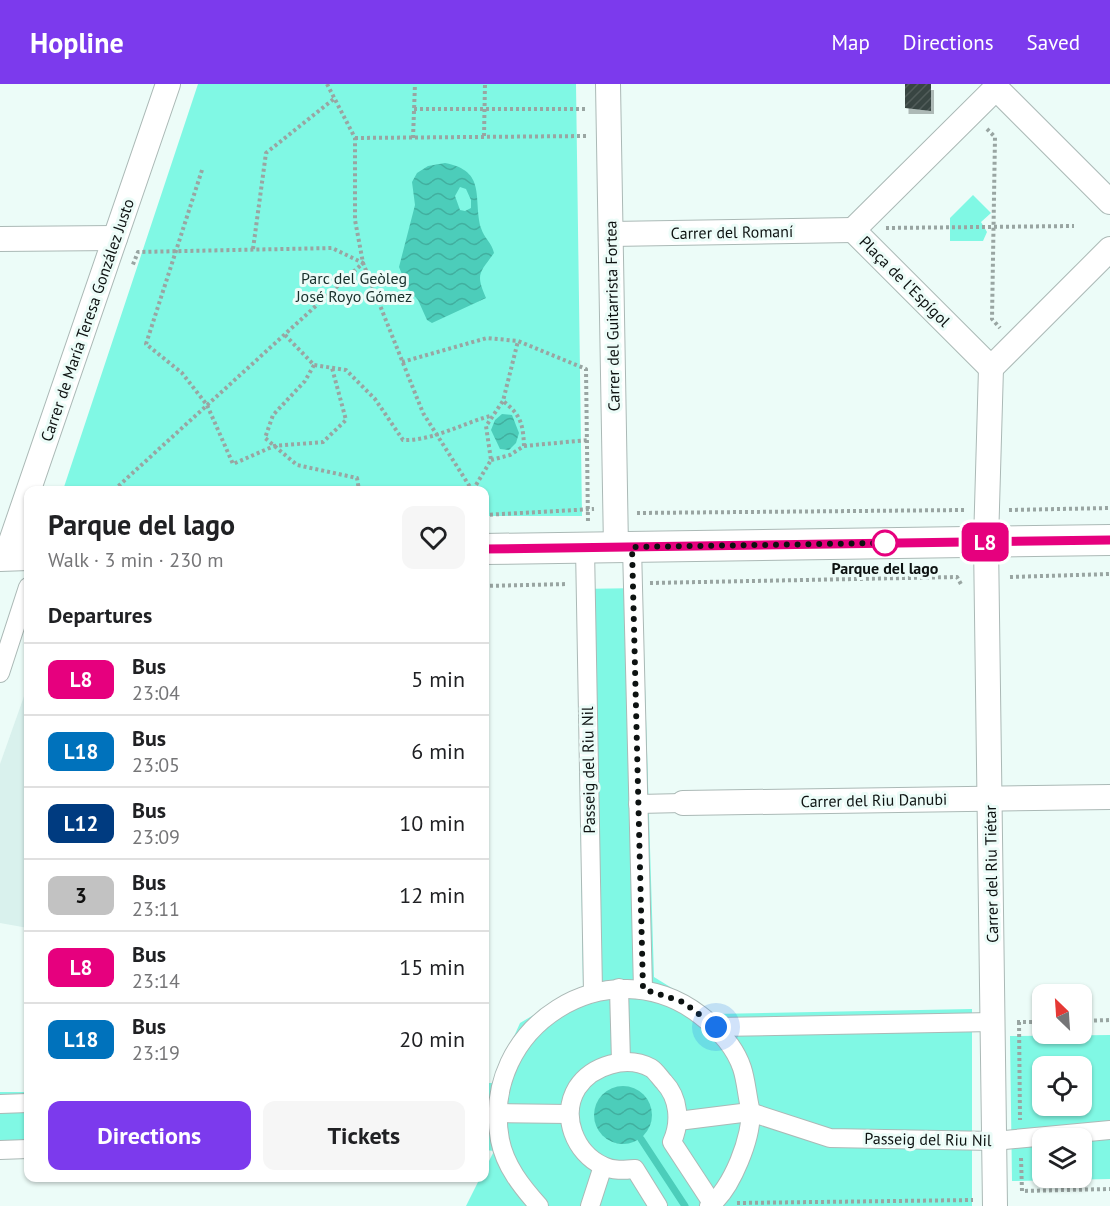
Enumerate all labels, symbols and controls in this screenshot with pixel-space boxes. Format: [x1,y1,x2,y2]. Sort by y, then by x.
text: Hopline [30,24,124,61]
text: Map [831,29,870,56]
text: Directions [903,29,994,56]
text: Saved [1027,29,1080,56]
street label: Carrer de María Teresa González Justo [36,196,138,444]
street label: Carrer del Guitarrista Fortea [600,220,624,412]
street label: Carrer del Romaní [671,221,793,243]
street label: Plaça de l'Espígol [855,231,955,331]
park label: Parc del Geòleg José Royo Gómez [295,268,412,306]
text: Parque del lago [48,506,235,543]
button: heart [402,506,465,569]
line badge: L8 [958,522,1012,562]
text: L8 [974,529,996,556]
marker: Parque del lago [872,530,898,556]
text: Walk · 3 min · 230 m [48,547,224,573]
place label: Parque del lago [832,558,939,578]
text: Departures [48,601,152,629]
text: Bus [132,652,166,680]
text: 5 min [411,665,465,693]
text: L8 [70,666,92,693]
text: 23:04 [132,680,180,706]
street label: Passeig del Riu Nil [577,706,599,834]
text: Bus [132,724,166,752]
text: 6 min [411,737,465,765]
text: L18 [64,738,98,765]
text: 23:05 [132,752,180,778]
street label: Carrer del Riu Danubi [801,789,947,811]
text: Bus [132,796,166,824]
street label: Carrer del Riu Tiétar [980,805,1002,943]
text: 10 min [399,809,465,837]
text: L12 [64,810,98,837]
text: 23:09 [132,824,180,850]
text: Bus [132,868,166,896]
text: 12 min [399,881,465,909]
text: 3 [75,882,87,909]
text: 23:11 [132,896,180,922]
text: Bus [132,940,166,968]
text: 15 min [399,953,465,981]
text: L8 [70,954,92,981]
text: 23:14 [132,968,180,994]
north arrow [1032,984,1092,1044]
map controls [1032,984,1092,1188]
text: Bus [132,1012,166,1040]
your location [701,1012,731,1042]
text: 20 min [399,1025,465,1053]
text: L18 [64,1026,98,1053]
text: 23:19 [132,1040,180,1066]
button: locate [1032,1056,1092,1116]
button: Directions [48,1101,251,1170]
button: Tickets [263,1101,465,1170]
street label: Passeig del Riu Nil [864,1128,992,1150]
button: layers [1032,1128,1092,1188]

